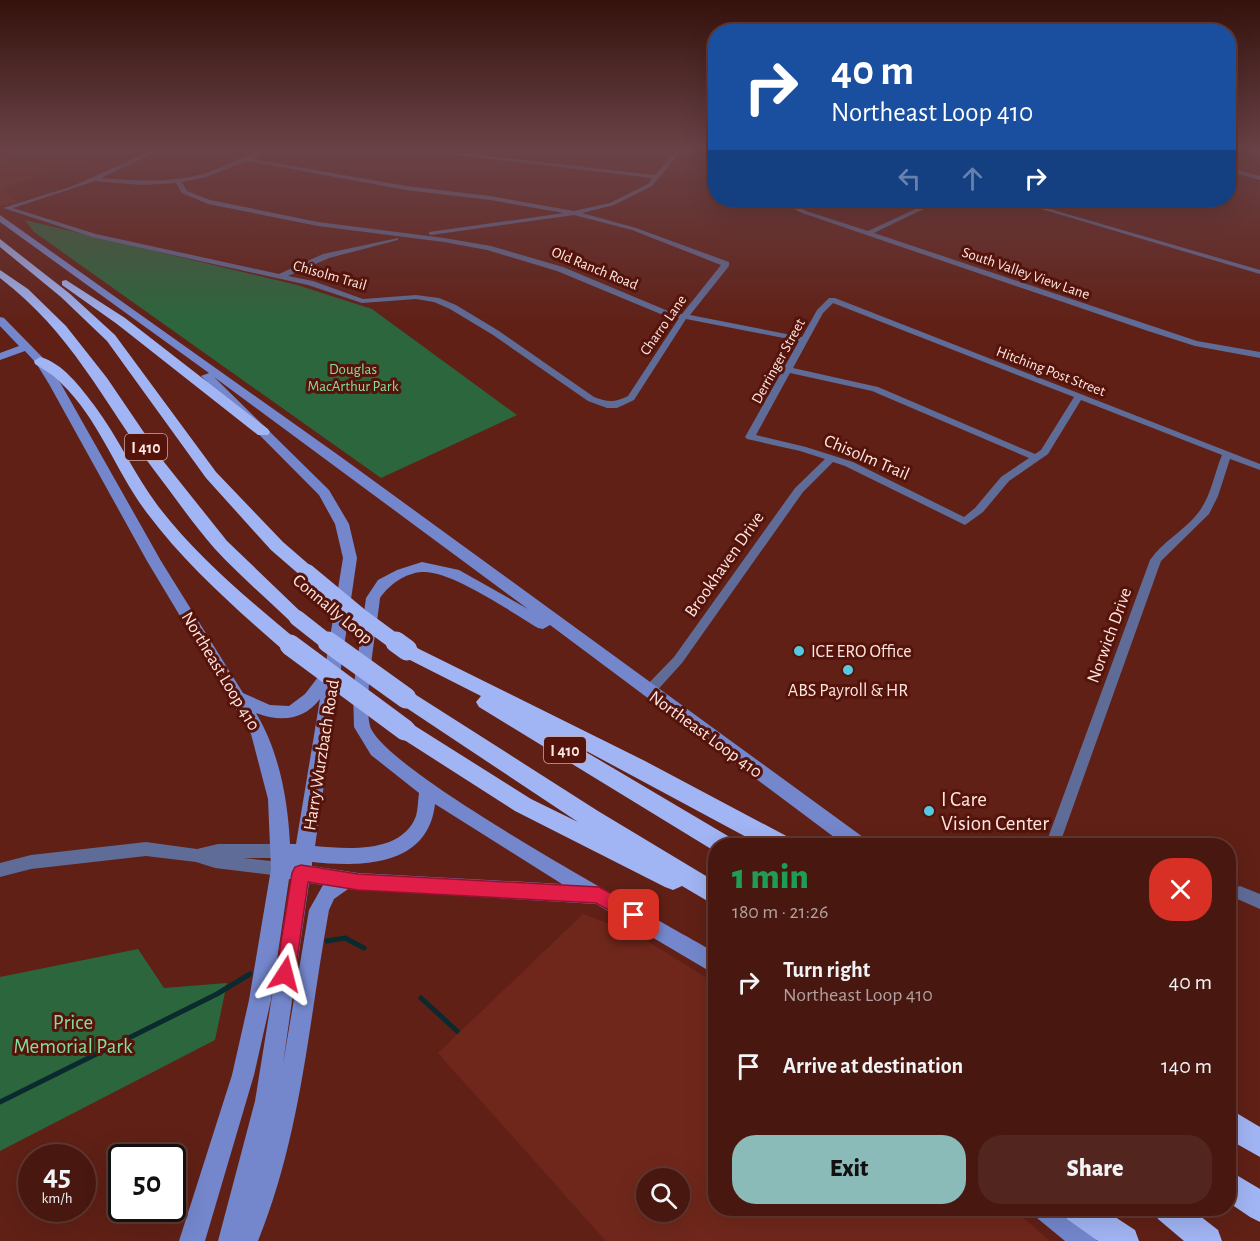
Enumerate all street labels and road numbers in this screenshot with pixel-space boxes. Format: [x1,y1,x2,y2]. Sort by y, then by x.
street label: Old Ranch Road [549,244,640,293]
street label: South Valley View Lane [960,245,1092,302]
street label: Chisolm Trail [291,258,368,293]
street label: Charro Lane [637,292,690,358]
street label: Derringer Street [749,316,808,406]
street label: Hitching Post Street [994,344,1108,399]
street label: Chisolm Trail [821,432,912,484]
road number: I 410 [125,434,167,460]
street label: Brookhaven Drive [682,509,768,621]
street label: Connally Loop [289,571,376,648]
street label: Norwich Drive [1084,585,1135,685]
street label: Northeast Loop 410 [178,609,263,734]
street label: Harry Wurzbach Road [301,678,343,832]
street label: Northeast Loop 410 [646,688,765,782]
road number: I 410 [544,737,586,763]

